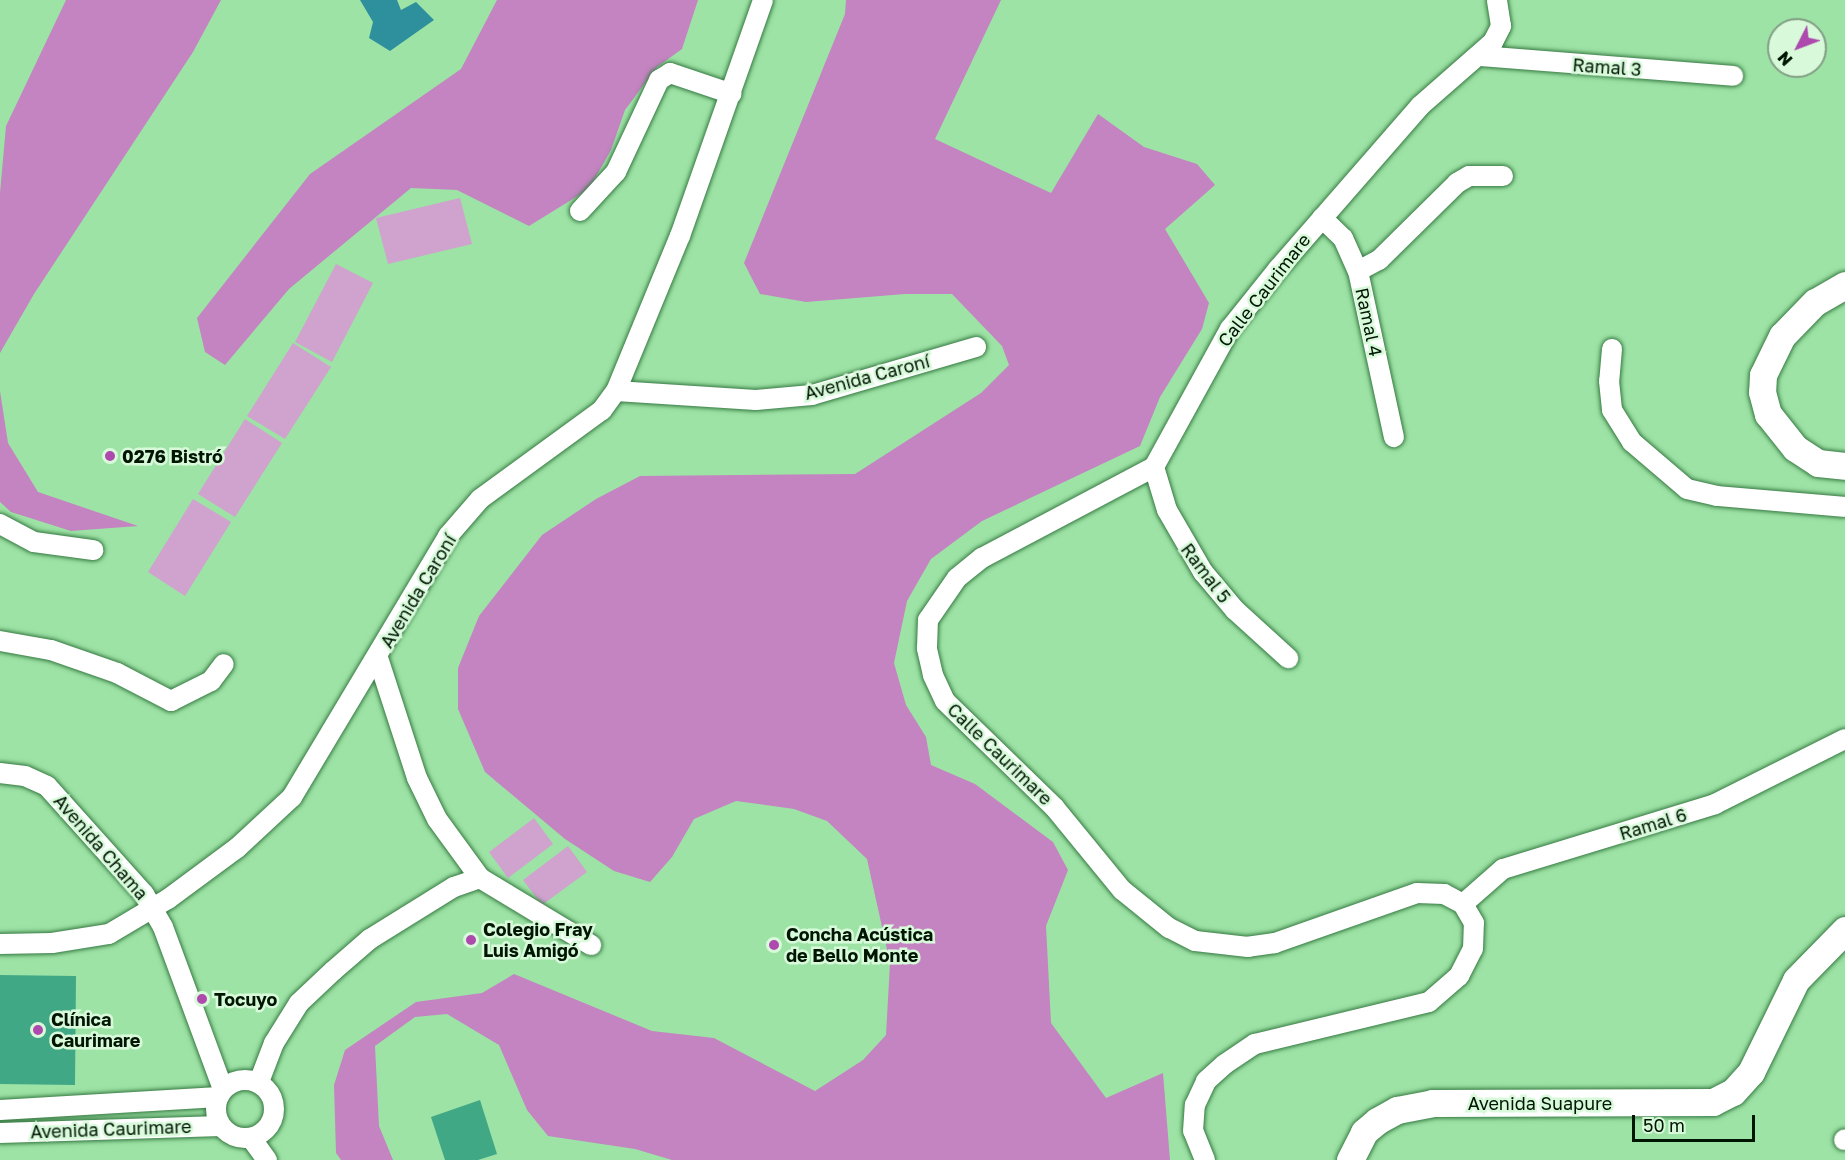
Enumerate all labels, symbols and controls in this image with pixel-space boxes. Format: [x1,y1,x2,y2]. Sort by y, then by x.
north arrow [1767,18,1827,78]
text: N [1774,47,1797,70]
street label: Ramal 3 [1572,54,1642,80]
street label: Calle Caurimare [1213,229,1315,351]
street label: Ramal 4 [1351,286,1387,358]
street label: Avenida Caroní [802,350,932,404]
place label: 0276 Bistró [122,445,223,467]
marker: 0276 Bistró [103,449,117,463]
street label: Avenida Caroní [376,530,460,652]
street label: Ramal 5 [1177,539,1235,607]
street label: Calle Caurimare [943,699,1057,809]
street label: Avenida Chama [49,790,153,904]
street label: Ramal 6 [1617,804,1689,844]
place label: Colegio Fray Luis Amigó [483,919,593,962]
place label: Concha Acústica de Bello Monte [786,924,933,966]
marker: Colegio Fray Luis Amigó [464,933,478,947]
marker: Concha Acústica de Bello Monte [767,938,781,952]
place label: Tocuyo [214,988,277,1010]
marker: Tocuyo [195,992,209,1006]
place label: Clínica Caurimare [51,1009,140,1052]
marker: Clínica Caurimare [29,1021,47,1039]
street label: Avenida Suapure [1468,1092,1612,1114]
scale bar [1635,1103,1758,1141]
text: 50 m [1643,1114,1685,1136]
street label: Avenida Caurimare [30,1115,192,1143]

